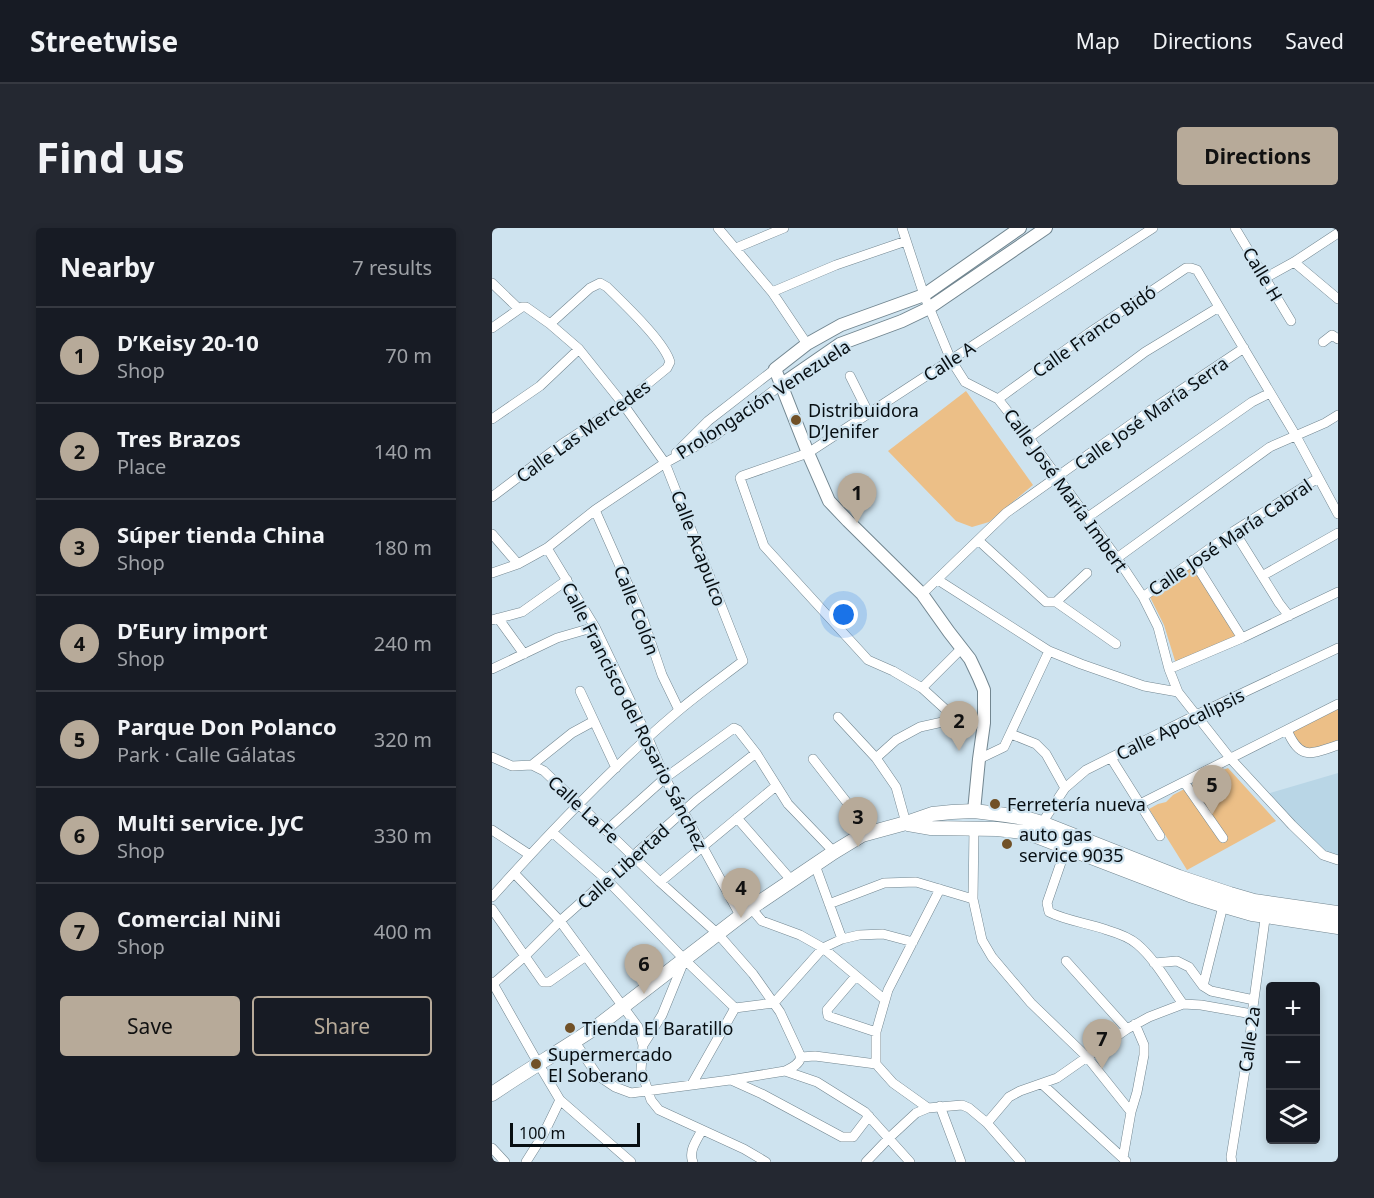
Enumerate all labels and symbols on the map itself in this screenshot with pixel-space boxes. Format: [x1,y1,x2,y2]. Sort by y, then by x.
street label: Calle H [1238,243,1288,305]
street label: Calle Franco Bidó [1027,279,1161,383]
street label: Prolongación Venezuela [671,334,855,464]
street label: Calle A [919,335,980,387]
street label: Calle José María Serra [1069,351,1233,475]
street label: Calle Las Mercedes [511,374,655,488]
place label: Distribuidora D’Jenifer [808,398,919,443]
street label: Calle José María Imbert [999,404,1134,577]
marker: Distribuidora D’Jenifer [789,413,803,427]
street label: Calle José María Cabral [1143,473,1317,601]
pin: 1 [838,474,877,523]
street label: Calle Acapulco [666,487,732,609]
street label: Calle Colón [609,562,665,658]
street label: Calle Francisco del Rosario Sánchez [557,578,713,854]
your location [829,600,858,629]
street label: Calle Apocalipsis [1112,683,1248,765]
pin: 2 [940,702,978,751]
pin: 5 [1192,766,1232,815]
street label: Calle La Fe [543,770,625,848]
place label: Ferretería nueva [1007,792,1146,816]
marker: Ferretería nueva [988,797,1002,811]
pin: 3 [838,798,878,847]
street label: Calle Libertad [572,818,674,914]
place label: auto gas service 9035 [1019,822,1124,867]
marker: auto gas service 9035 [1000,837,1014,851]
pin: 4 [722,868,760,918]
pin: 6 [624,944,664,994]
street label: Calle 2a [1233,1005,1265,1073]
place label: Tienda El Baratillo [582,1016,733,1040]
pin: 7 [1082,1020,1122,1069]
marker: Tienda El Baratillo [563,1021,577,1035]
place label: Supermercado El Soberano [548,1042,672,1087]
marker: Supermercado El Soberano [529,1057,543,1071]
scale bar [510,1120,640,1148]

